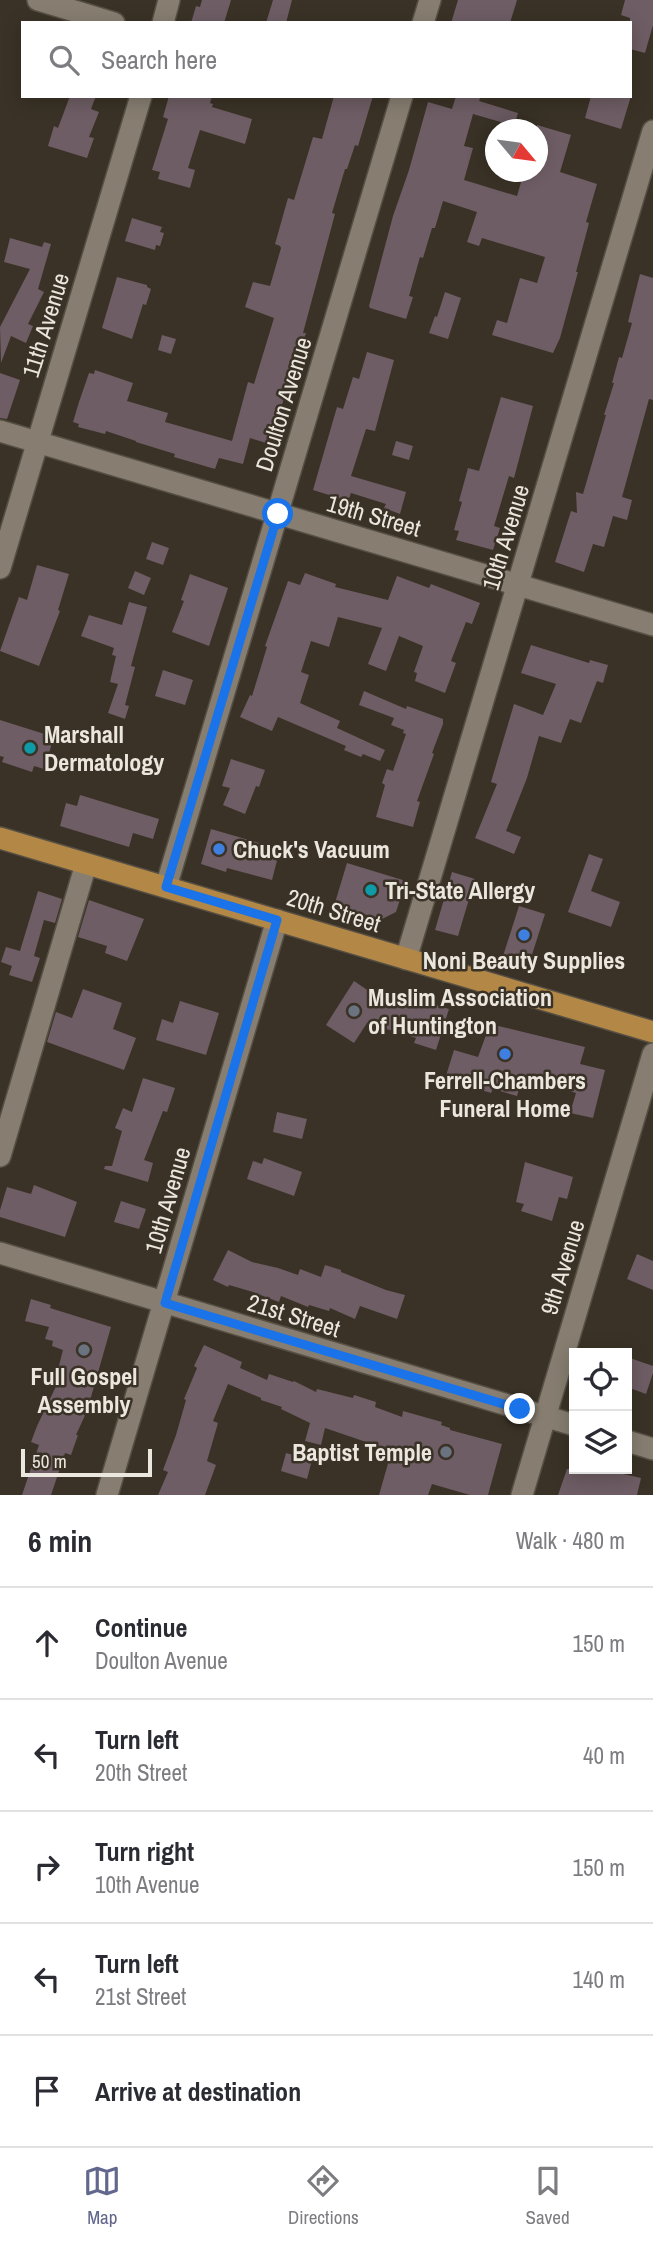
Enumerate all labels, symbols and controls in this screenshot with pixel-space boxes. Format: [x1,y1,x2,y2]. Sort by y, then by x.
search box [21,21,632,98]
icon: search [45,41,83,79]
text: Search here [101,42,217,77]
north arrow [485,119,548,182]
street label: 11th Avenue [14,269,76,381]
street label: Doulton Avenue [247,333,319,475]
street label: 10th Avenue [474,480,536,594]
street label: 19th Street [323,486,425,544]
route start [262,498,293,529]
place label: Marshall Dermatology [44,718,164,778]
marker: Marshall Dermatology [22,740,38,756]
place label: Chuck's Vacuum [233,833,390,865]
marker: Chuck's Vacuum [211,841,227,857]
place label: Tri-State Allergy [385,874,535,906]
street label: 20th Street [283,881,385,940]
marker: Tri-State Allergy [363,882,379,898]
marker: Noni Beauty Supplies [516,927,532,943]
place label: Noni Beauty Supplies [423,944,625,976]
place label: Muslim Association of Huntington [368,981,552,1041]
marker: Muslim Association of Huntington [346,1003,362,1019]
marker: Ferrell-Chambers Funeral Home [497,1046,513,1062]
place label: Ferrell-Chambers Funeral Home [424,1064,586,1124]
street label: 10th Avenue [137,1143,197,1257]
street label: 9th Avenue [532,1215,592,1319]
street label: 21st Street [244,1286,345,1344]
marker: Full Gospel Assembly [76,1342,92,1358]
map controls [569,1348,632,1474]
button: locate [569,1348,632,1411]
place label: Full Gospel Assembly [30,1360,138,1420]
route end [504,1393,535,1424]
button: layers [569,1411,632,1474]
place label: Baptist Temple [292,1436,432,1468]
marker: Baptist Temple [438,1444,454,1460]
scale bar [21,1446,152,1478]
text: 50 m [32,1448,67,1474]
text: 6 min [28,1521,92,1561]
text: Walk · 480 m [516,1525,625,1556]
text: Continue [95,1610,187,1645]
icon: ahead [28,1624,66,1662]
text: 150 m [573,1628,625,1659]
text: Doulton Avenue [95,1645,228,1676]
text: Turn left [95,1722,179,1757]
icon: left [28,1736,66,1774]
text: 40 m [583,1740,625,1771]
text: 20th Street [95,1757,187,1788]
text: Turn right [95,1834,194,1869]
icon: right [28,1848,66,1886]
text: 150 m [573,1852,625,1883]
text: 10th Avenue [95,1869,200,1900]
text: Turn left [95,1946,179,1981]
icon: left [28,1960,66,1998]
text: 140 m [573,1964,625,1995]
text: 21st Street [95,1981,186,2012]
icon: arrive [28,2072,66,2110]
text: Arrive at destination [95,2074,301,2109]
tab: Map [83,2162,121,2230]
tab: Directions [288,2162,359,2230]
tab: Saved [526,2162,570,2230]

